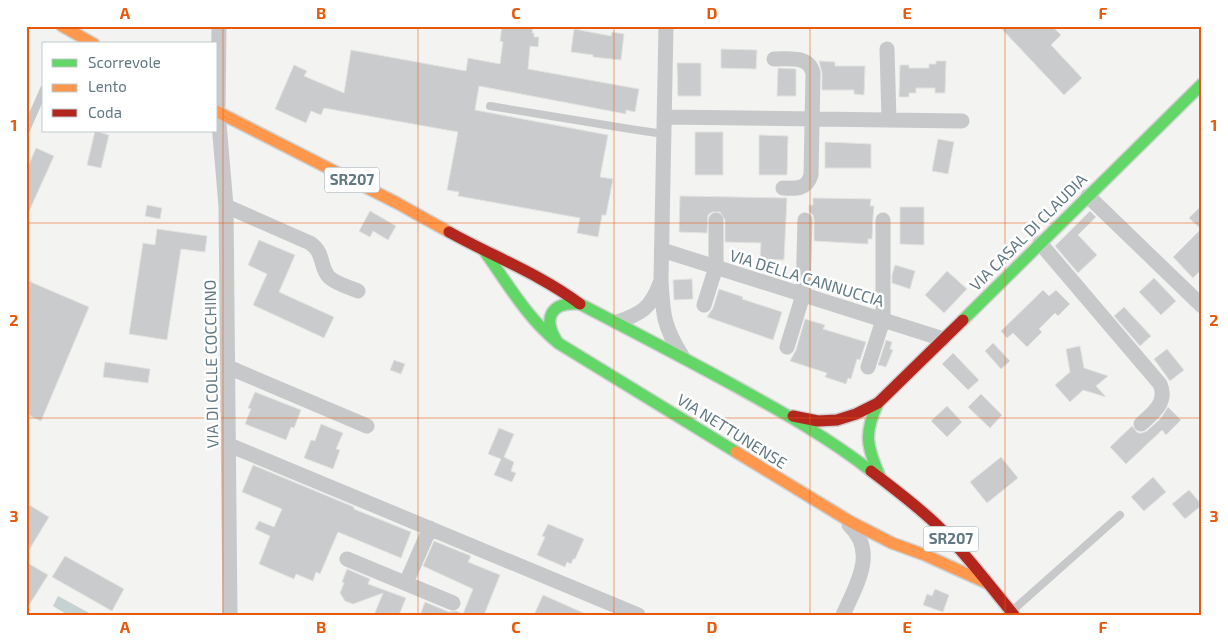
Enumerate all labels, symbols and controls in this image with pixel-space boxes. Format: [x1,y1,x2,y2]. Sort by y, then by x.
text: A [120,3,131,22]
text: B [316,3,326,22]
text: C [511,3,521,22]
text: D [707,3,718,22]
text: E [902,3,912,22]
text: F [1099,3,1108,22]
legend [42,42,218,132]
text: Scorrevole [88,53,161,71]
text: Lento [88,77,127,95]
text: Coda [88,103,122,121]
text: 1 [11,115,17,134]
text: 1 [1211,115,1217,134]
road number: SR207 [324,168,380,192]
street label: VIA CASAL DI CLAUDIA [965,169,1090,294]
street label: VIA DELLA CANNUCCIA [728,245,887,310]
street label: VIA DI COLLE COCCHINO [200,280,221,448]
text: 2 [9,310,19,329]
text: 2 [1209,310,1219,329]
street label: VIA NETTUNENSE [674,389,791,472]
text: 3 [9,506,19,525]
text: 3 [1209,506,1219,525]
road number: SR207 [924,526,978,552]
text: A [120,617,131,636]
text: B [316,617,326,636]
text: C [511,617,521,636]
text: D [707,617,718,636]
text: E [902,617,912,636]
text: F [1099,617,1108,636]

